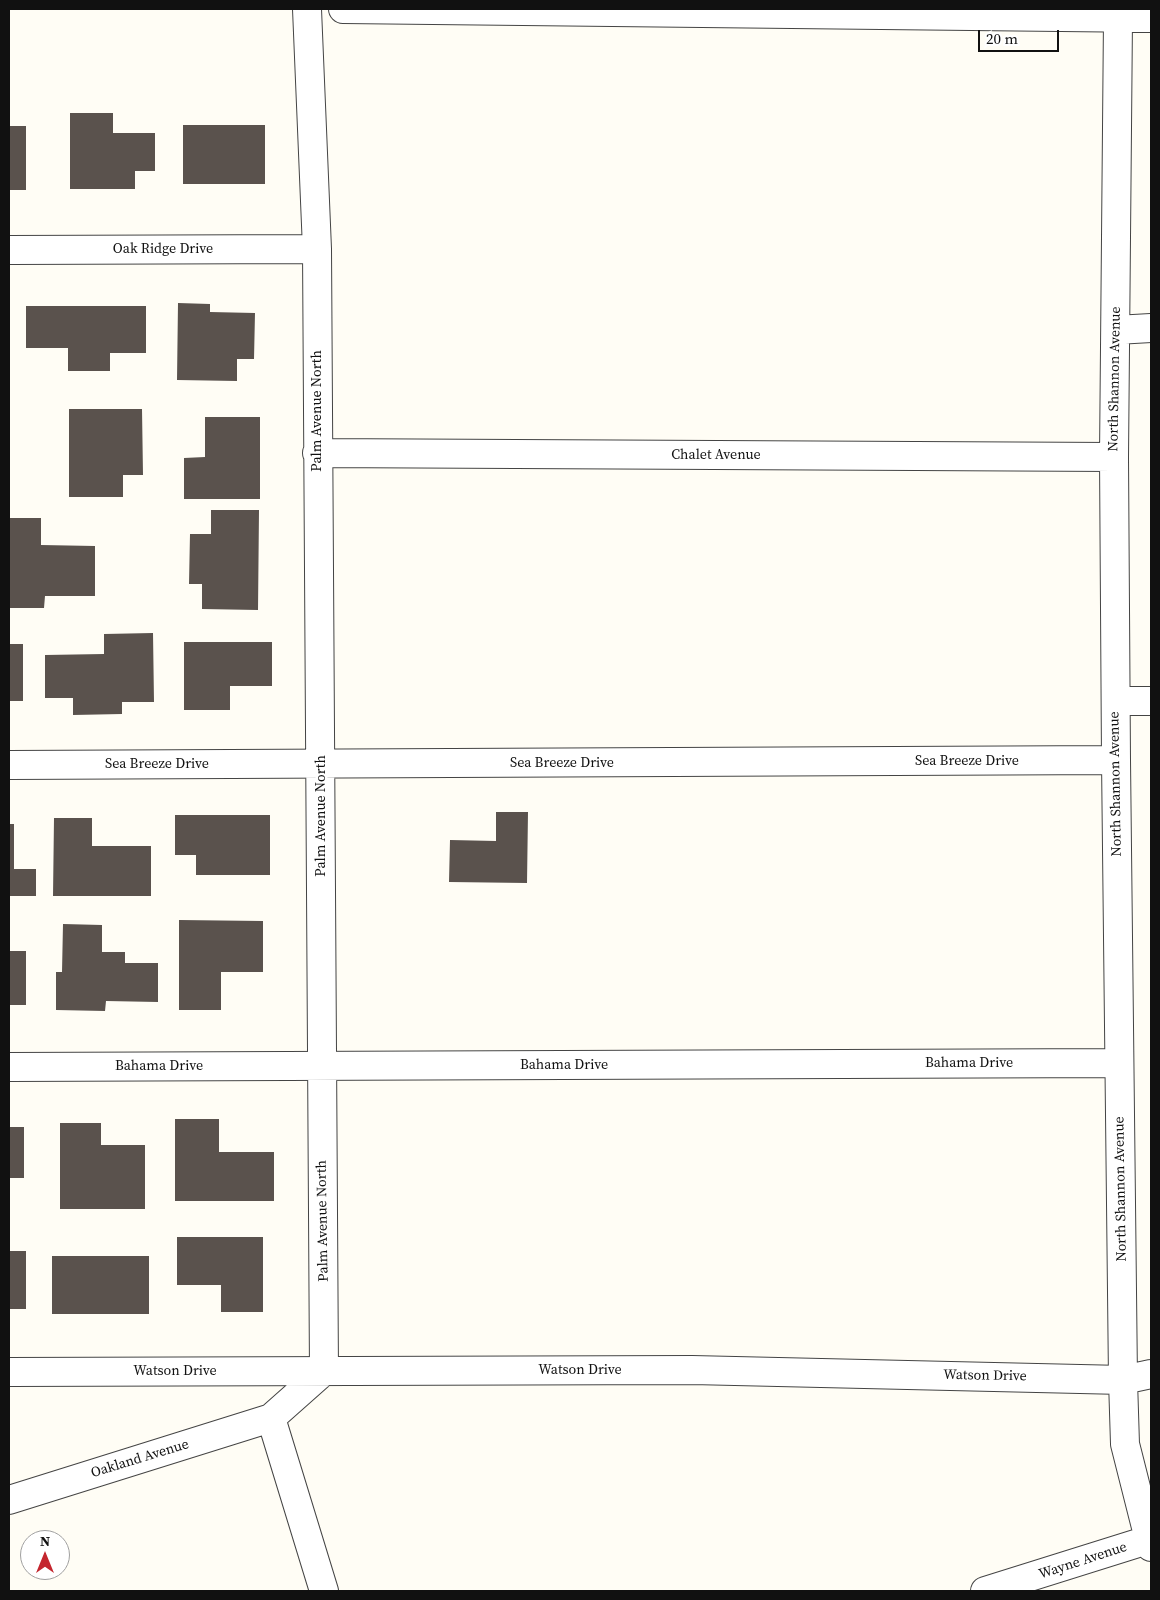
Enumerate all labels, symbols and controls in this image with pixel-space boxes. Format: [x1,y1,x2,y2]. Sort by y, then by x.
scale bar [980,20,1061,52]
text: 20 m [986,28,1018,49]
street label: Oak Ridge Drive [113,241,213,257]
street label: North Shannon Avenue [1105,306,1125,452]
street label: Palm Avenue North [309,350,325,472]
street label: Chalet Avenue [671,447,761,463]
street label: North Shannon Avenue [1106,711,1126,857]
street label: Sea Breeze Drive [915,753,1019,769]
street label: Palm Avenue North [313,755,329,877]
street label: Sea Breeze Drive [510,755,614,771]
street label: Sea Breeze Drive [105,756,209,772]
street label: Bahama Drive [925,1055,1013,1071]
street label: Bahama Drive [520,1057,608,1073]
street label: Bahama Drive [115,1058,203,1074]
street label: North Shannon Avenue [1111,1116,1131,1262]
street label: Palm Avenue North [314,1160,332,1282]
street label: Watson Drive [538,1362,622,1378]
street label: Watson Drive [133,1363,217,1379]
street label: Watson Drive [943,1367,1027,1385]
street label: Oakland Avenue [89,1436,191,1482]
north arrow [20,1530,70,1580]
text: N [40,1531,50,1551]
street label: Wayne Avenue [1037,1539,1129,1583]

